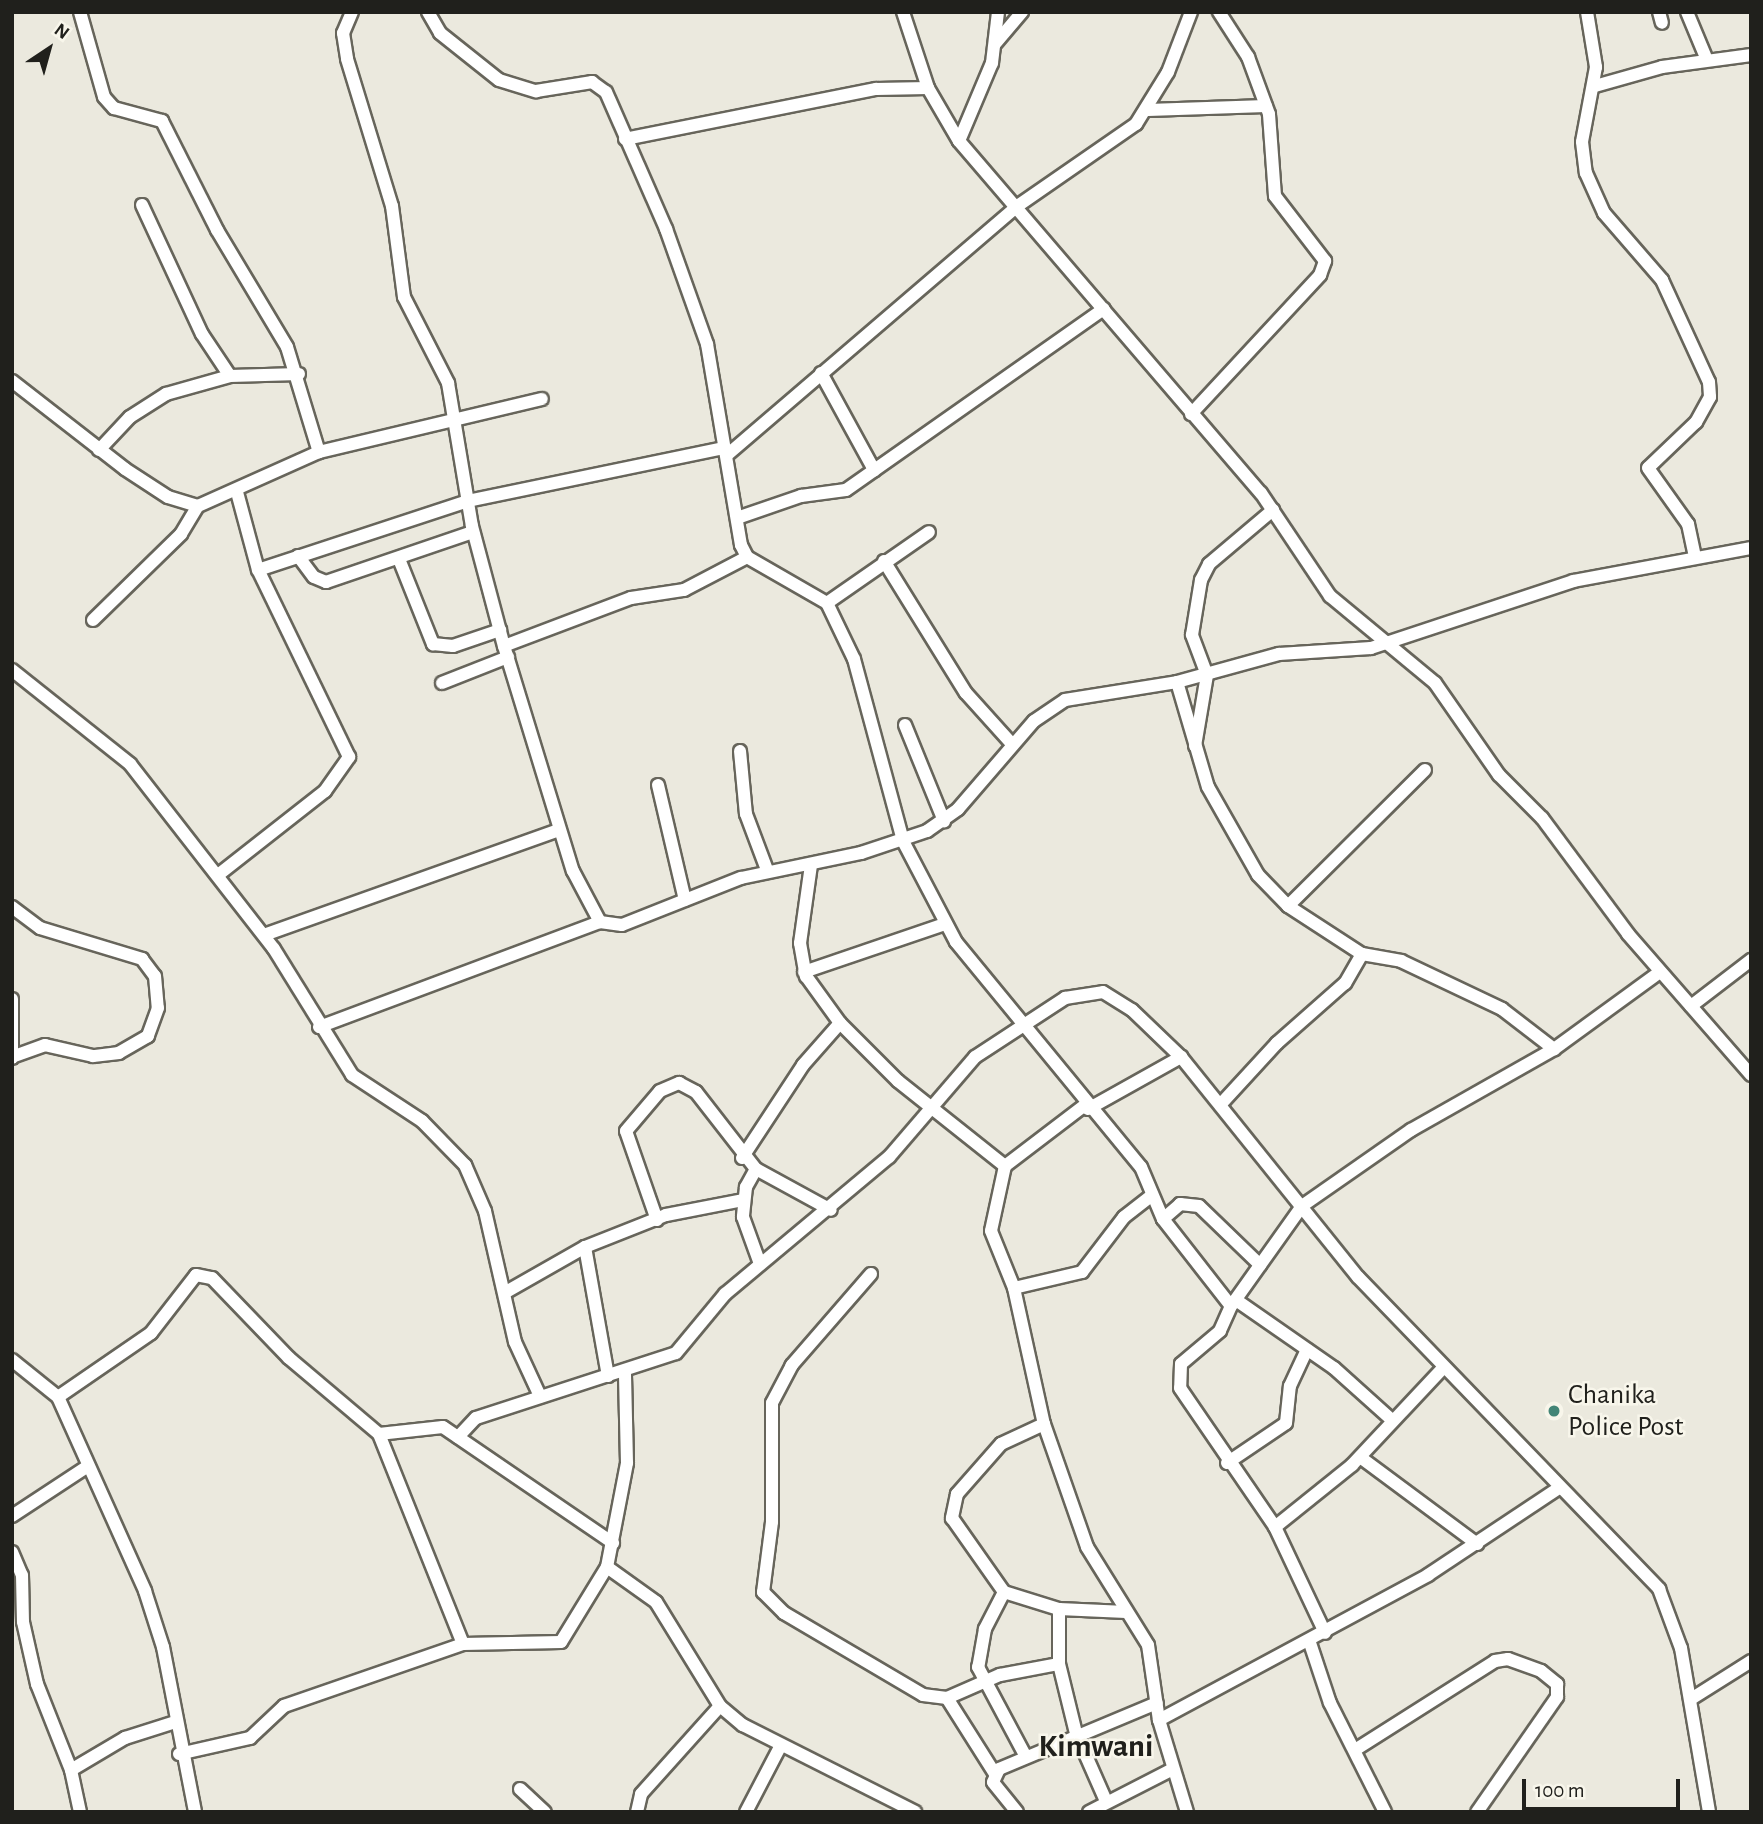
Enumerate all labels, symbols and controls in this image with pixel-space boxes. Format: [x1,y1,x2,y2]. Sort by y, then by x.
north arrow [14,14,84,84]
text: N [51,20,73,43]
place label: Chanika Police Post [1568,1378,1684,1444]
marker: Chanika Police Post [1546,1403,1562,1419]
district label: Kimwani [1039,1727,1153,1765]
scale bar [1525,1764,1682,1808]
text: 100 m [1535,1780,1585,1801]

